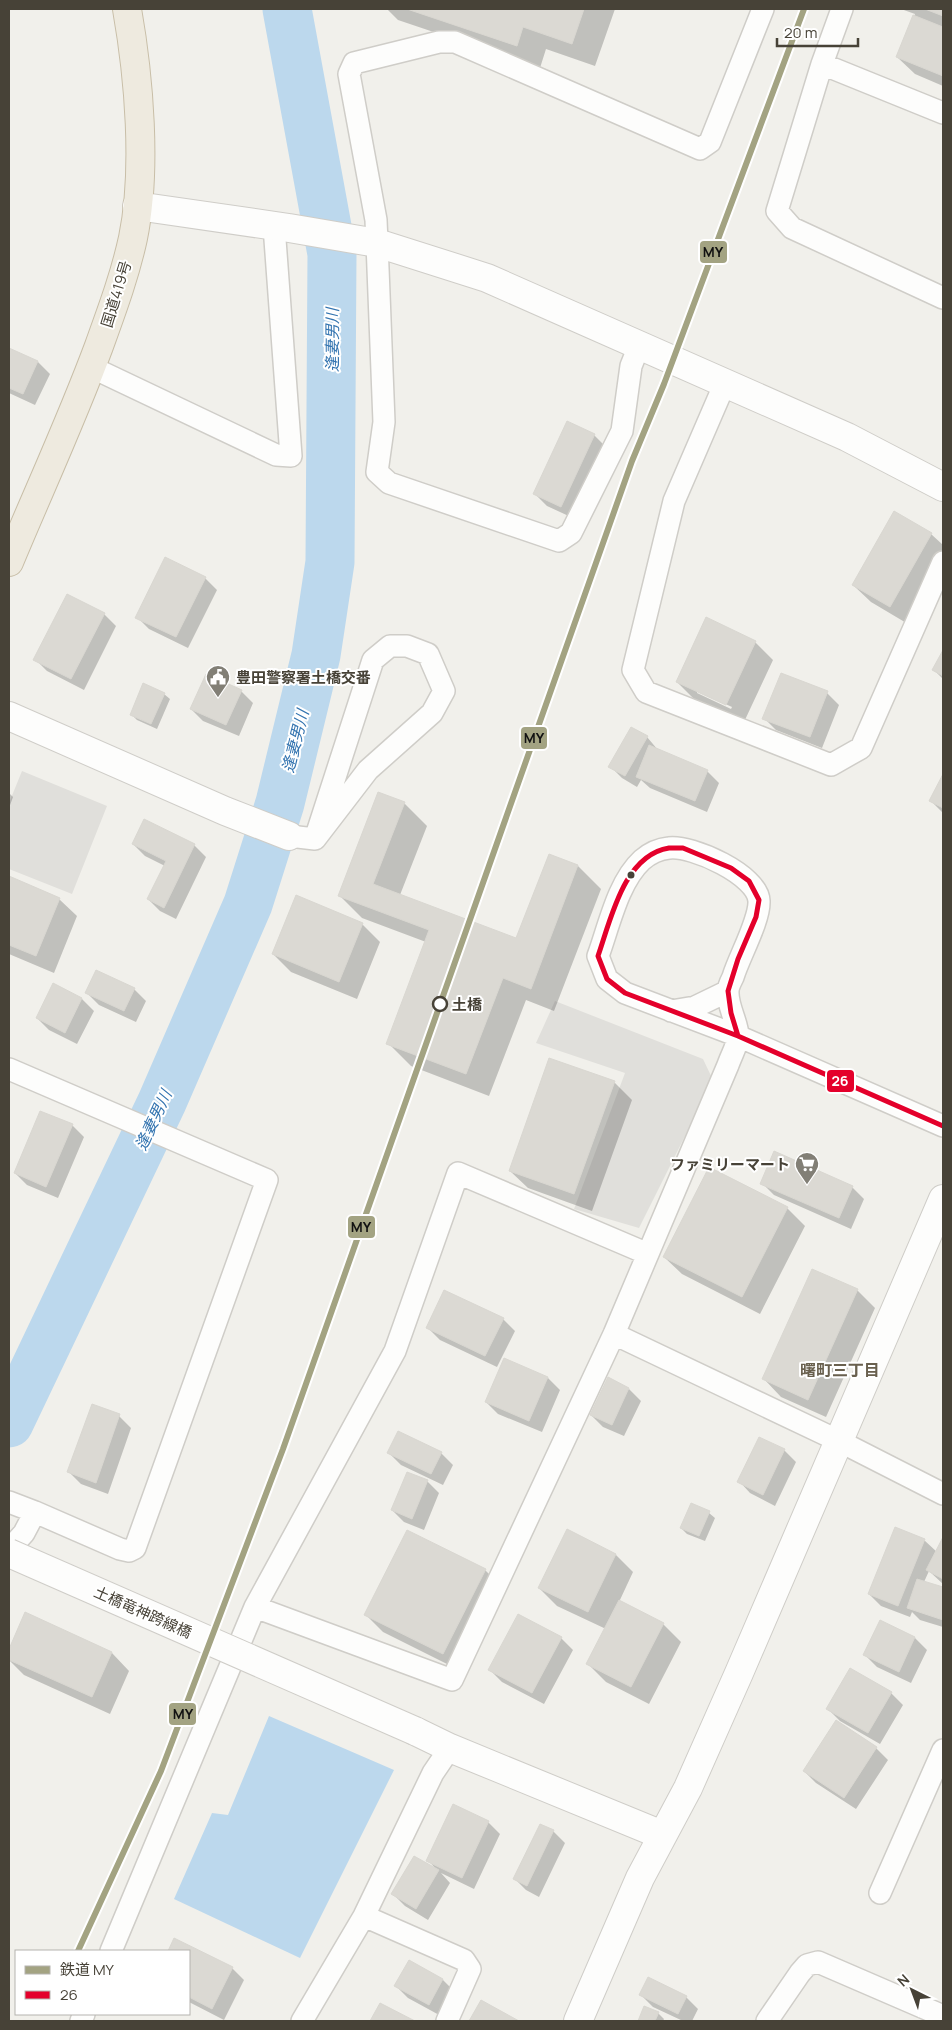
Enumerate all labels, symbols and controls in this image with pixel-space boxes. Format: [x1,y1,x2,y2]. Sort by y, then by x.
scale bar [777,15,858,47]
text: 20 m [784,22,817,43]
line badge: MY [699,240,728,264]
text: MY [703,242,724,261]
street label: 国道419号 [96,258,136,330]
water label: 逢妻男川 [321,306,343,372]
public building icon: 豊田警察署土橋交番 [205,664,231,698]
place label: 豊田警察署土橋交番 [236,667,371,688]
water label: 逢妻男川 [277,705,314,775]
line badge: MY [520,726,548,750]
text: MY [524,728,545,747]
unlabelled marker [626,870,636,880]
place label: 土橋 [452,994,483,1015]
marker: 土橋 [432,996,448,1012]
line badge: 26 [826,1069,855,1093]
text: 26 [831,1071,849,1090]
water label: 逢妻男川 [130,1085,177,1154]
supermarket icon: ファミリーマート [794,1151,820,1185]
place label: ファミリーマート [670,1154,790,1175]
line badge: MY [347,1215,376,1239]
text: MY [351,1217,372,1236]
district label: 曙町三丁目 [800,1359,880,1381]
street label: 土橋竜神跨線橋 [91,1581,195,1643]
line badge: MY [168,1702,197,1726]
text: MY [173,1704,194,1723]
legend [15,1950,190,2015]
text: 鉄道 MY [60,1959,115,1980]
north arrow [887,1965,937,2015]
text: N [893,1970,913,1990]
text: 26 [60,1984,78,2005]

